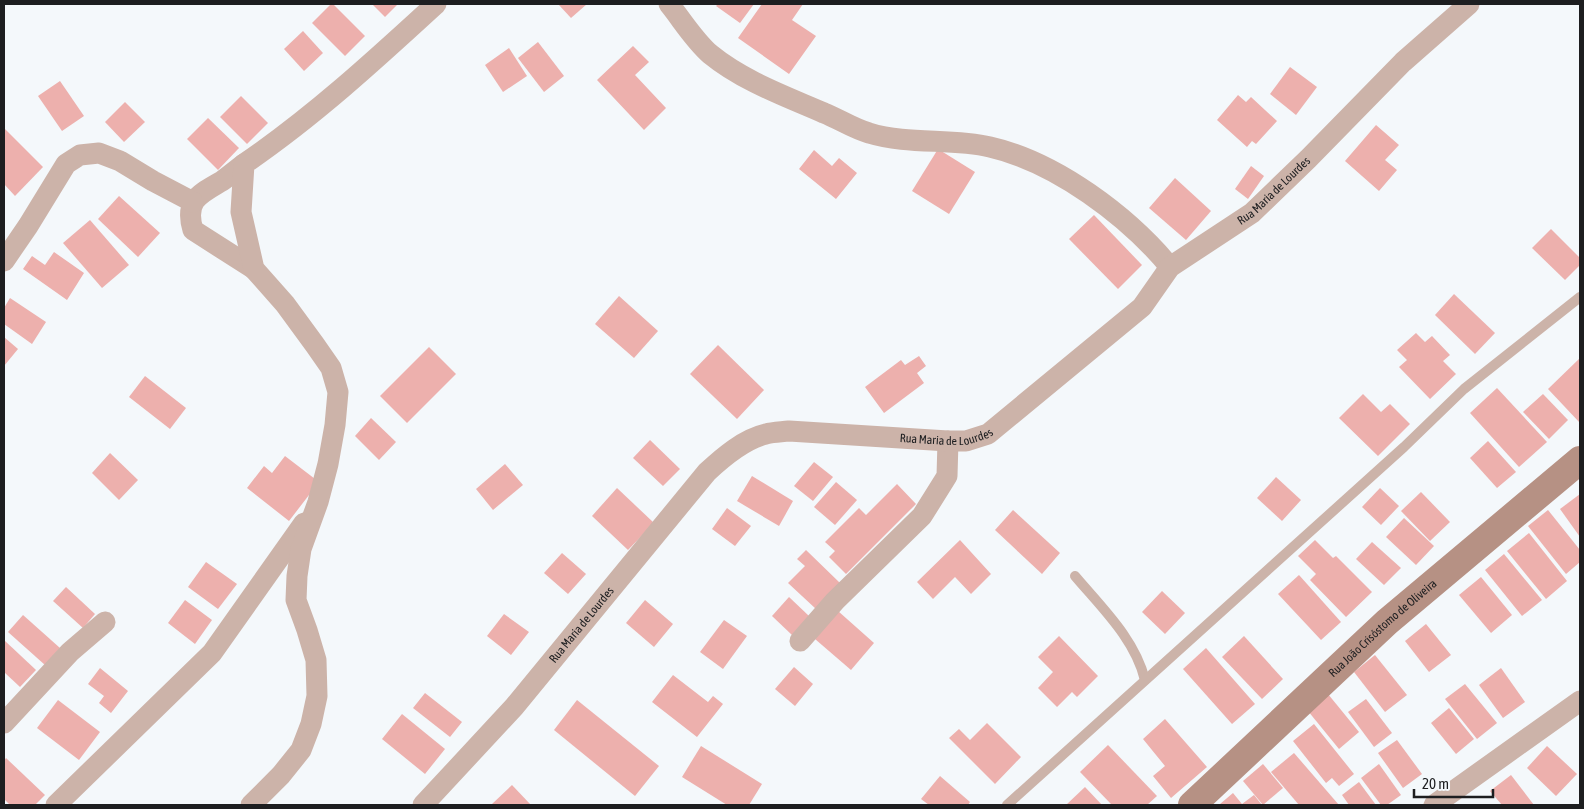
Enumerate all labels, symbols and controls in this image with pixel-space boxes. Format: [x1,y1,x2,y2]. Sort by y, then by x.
street label: Rua Maria de Lourdes [1235,154,1313,228]
street label: Rua Maria de Lourdes [899,426,996,448]
street label: Rua João Crisóstomo de Oliveira [1326,576,1439,680]
street label: Rua Maria de Lourdes [546,584,617,666]
scale bar [1414,766,1493,798]
text: 20 m [1422,775,1449,792]

